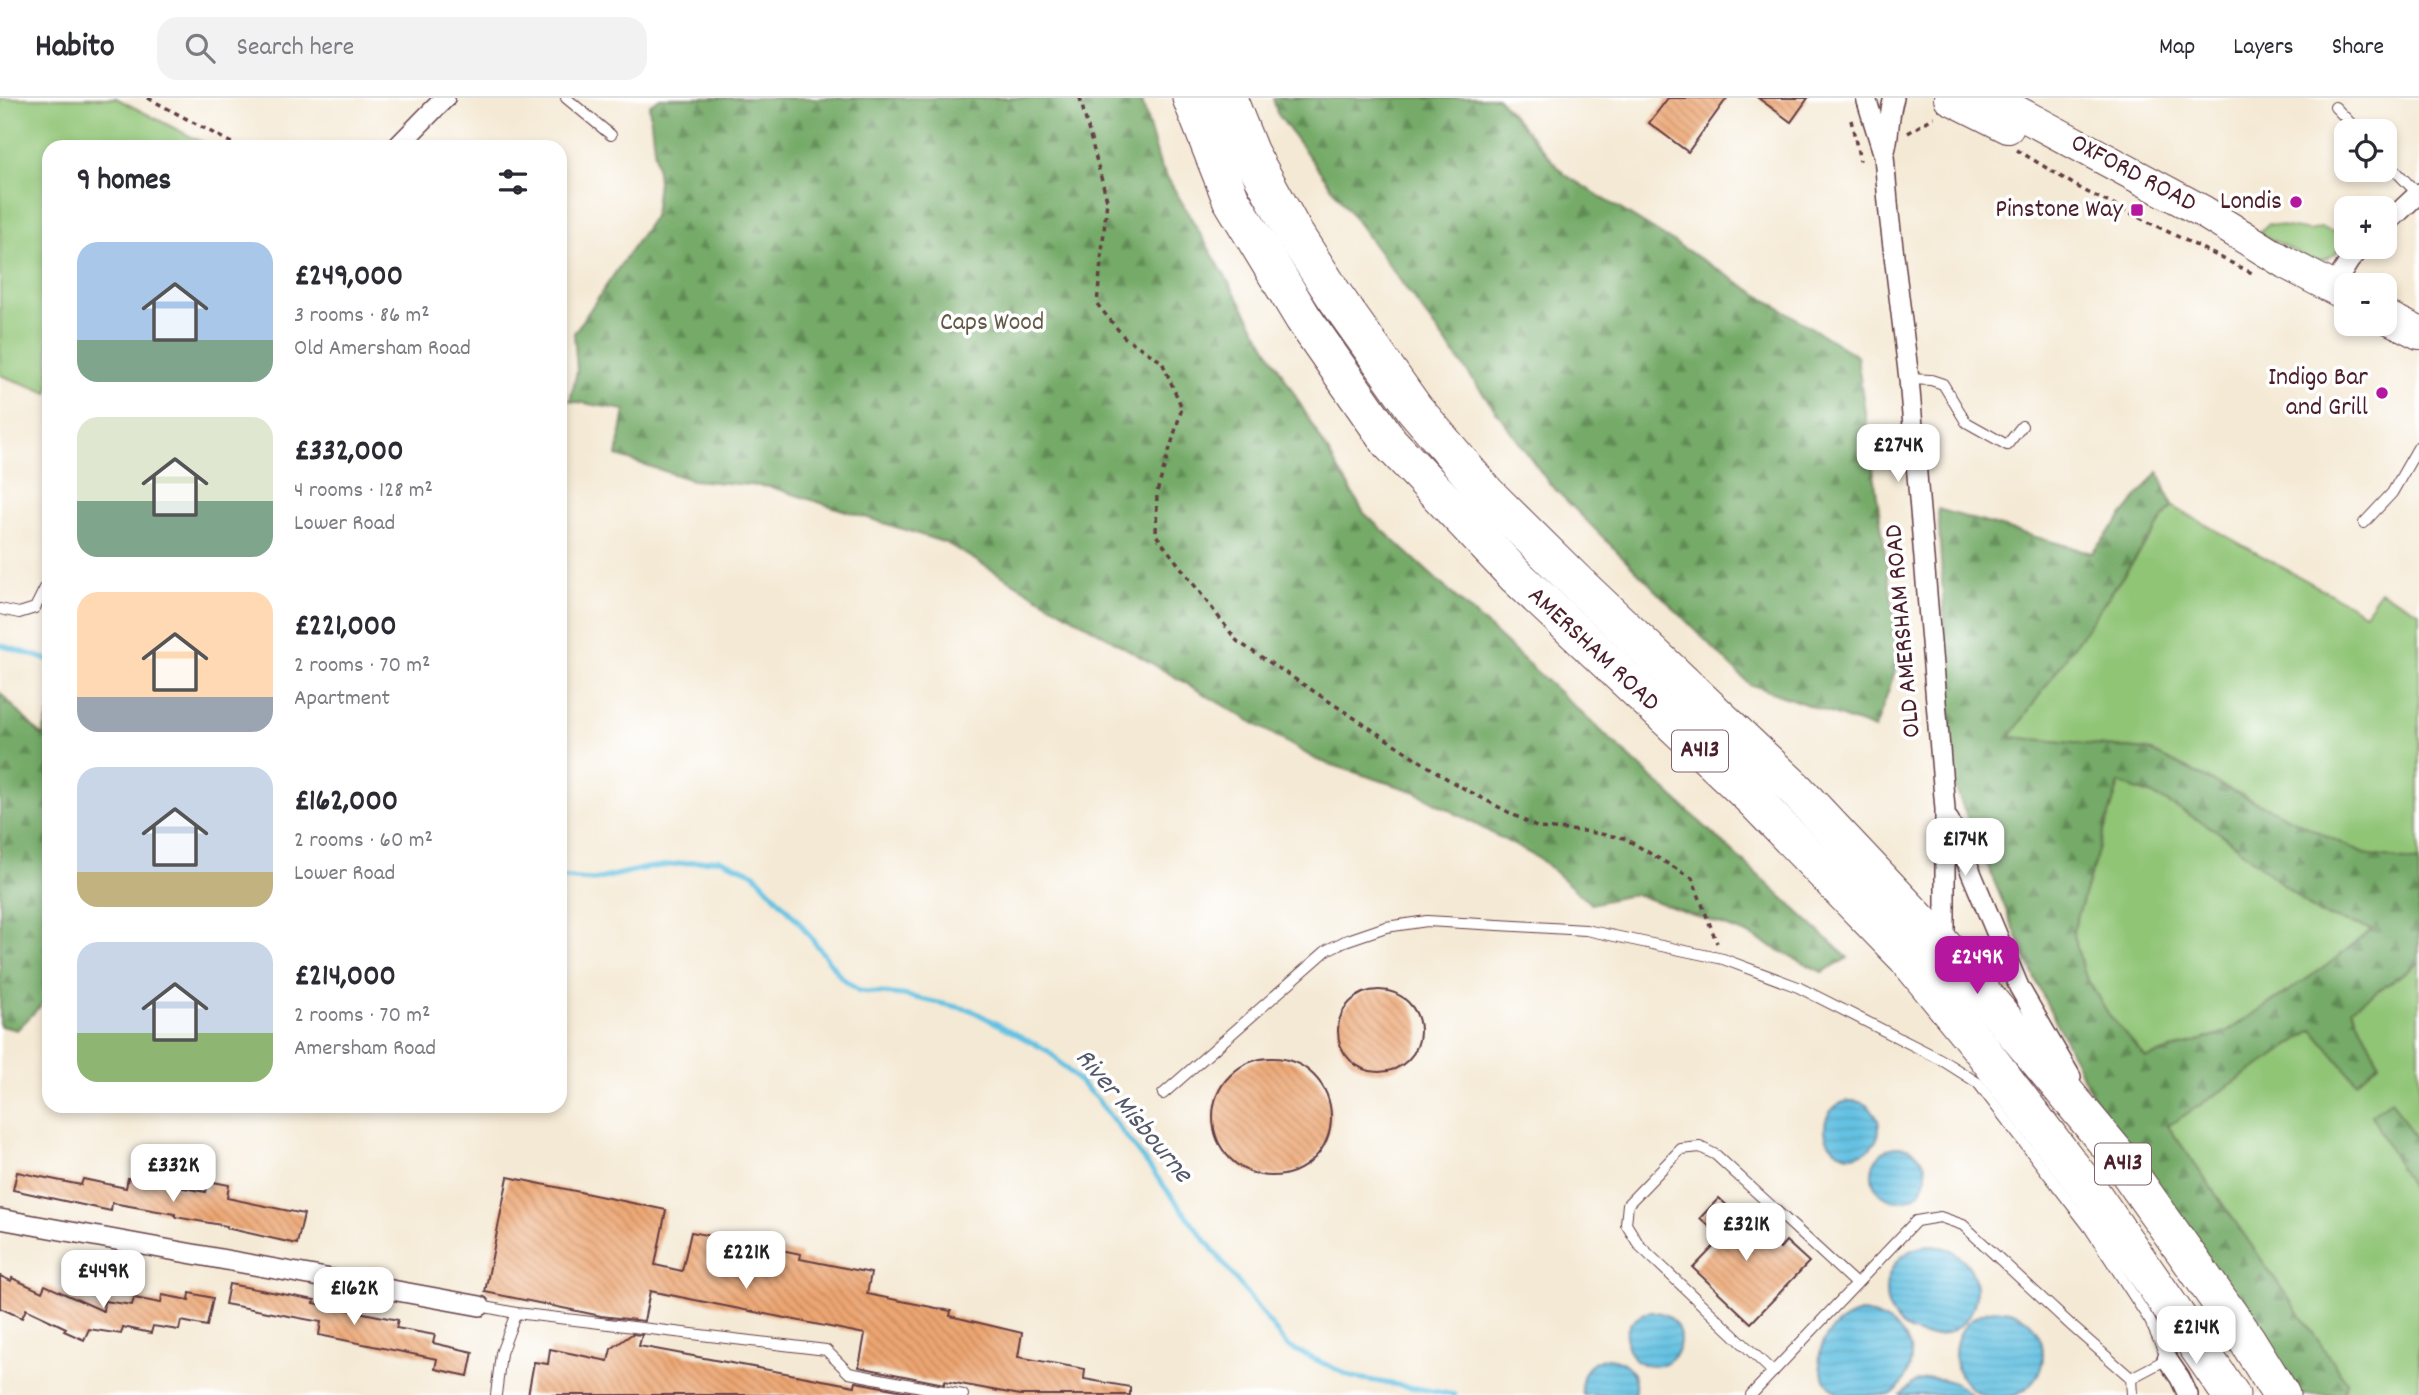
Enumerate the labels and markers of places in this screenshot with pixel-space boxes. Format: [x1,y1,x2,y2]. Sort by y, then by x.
place label: Londis [2220,184,2282,221]
place label: Pinstone Way [1995,192,2123,229]
marker: Londis [2288,194,2304,210]
marker: Pinstone Way [2129,202,2145,218]
place label: Indigo Bar and Grill [2268,360,2368,427]
marker: Indigo Bar and Grill [2374,385,2390,401]
pin: £274K [1849,424,1947,484]
pin: £174K [1916,818,2014,878]
pin: £249K [1928,936,2026,996]
pin: £332K [124,1144,222,1204]
pin: £321K [1697,1204,1795,1263]
pin: £221K [697,1232,795,1291]
pin: £449K [54,1250,152,1310]
pin: £162K [305,1268,403,1327]
pin: £214K [2147,1306,2245,1366]

